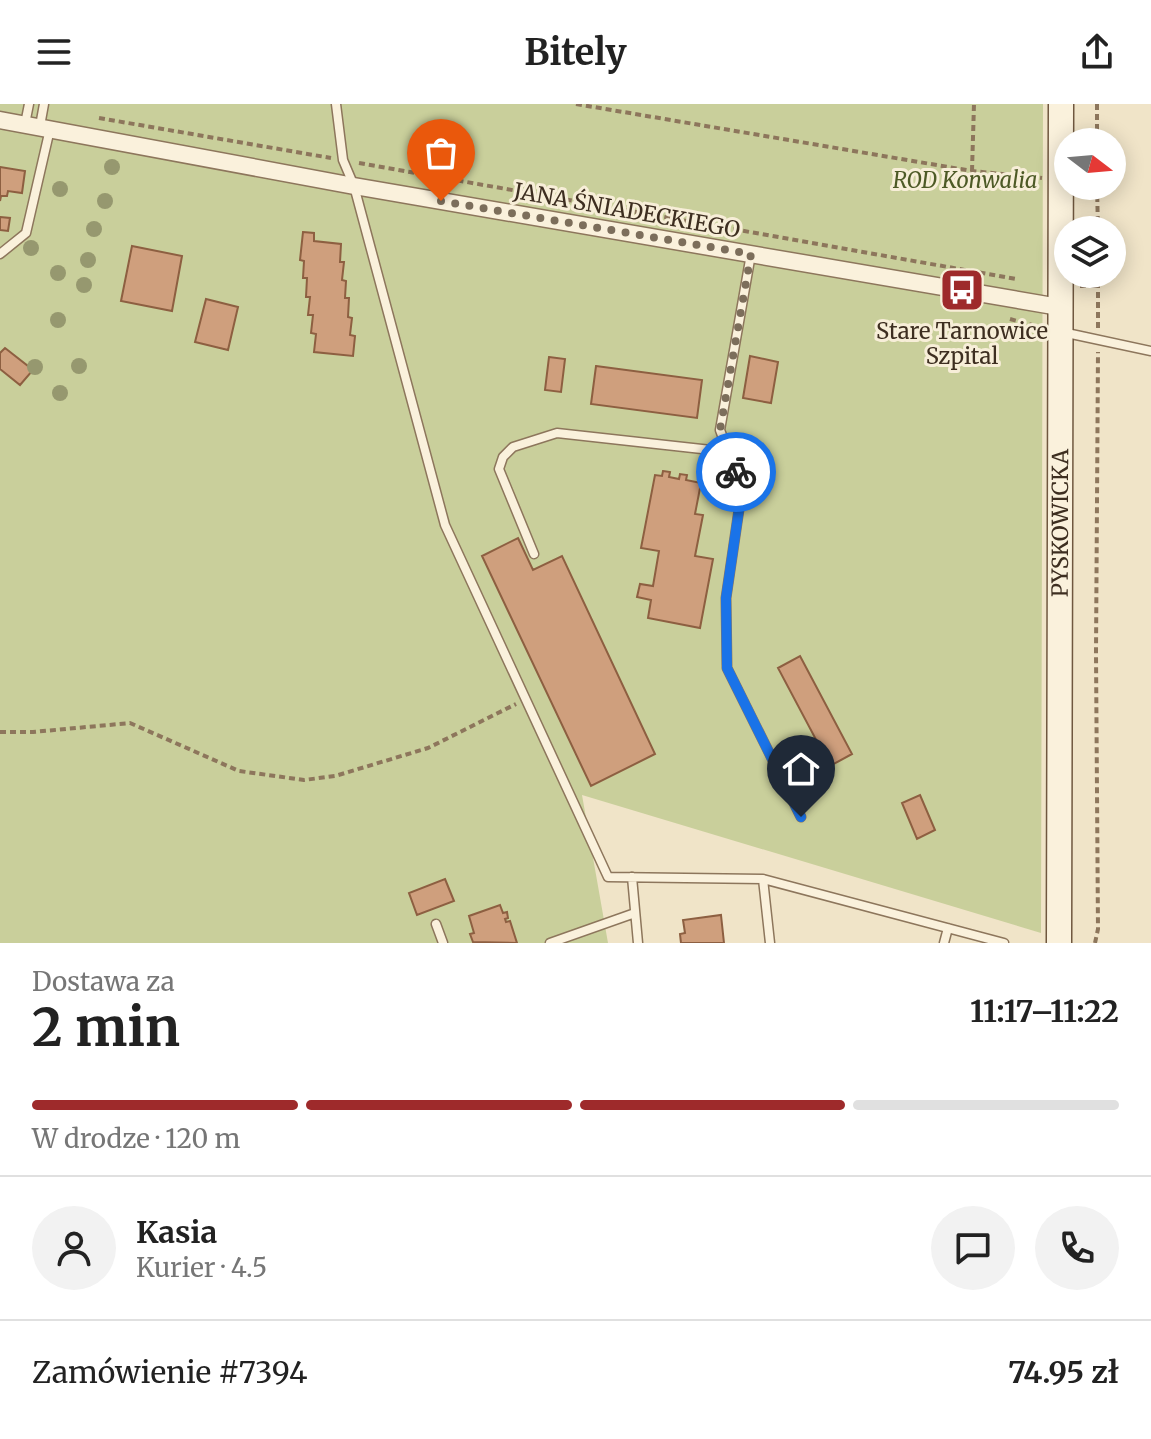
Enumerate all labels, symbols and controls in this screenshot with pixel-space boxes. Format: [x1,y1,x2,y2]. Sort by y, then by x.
icon: menu [32,30,76,74]
text: Bitely [524,30,627,75]
icon: share [1075,30,1119,74]
pin [407,119,475,201]
north arrow [1054,128,1126,200]
map controls [1054,128,1126,288]
icon: bag [419,131,463,175]
park label: ROD Konwalia [893,166,1037,194]
street label: JANA ŚNIADECKIEGO [511,175,743,244]
button: layers [1054,216,1126,288]
bus stop icon: Stare Tarnowice Szpital [938,266,986,314]
place label: Stare Tarnowice Szpital [876,317,1048,370]
courier [696,432,776,512]
street label: PYSKOWICKA [1046,448,1074,597]
icon: bike [714,450,758,494]
pin [767,735,835,817]
icon: home [779,747,823,791]
text: Dostawa za [32,965,175,998]
text: 11:17–11:22 [970,992,1119,1030]
text: 2 min [32,995,180,1060]
text: W drodze · 120 m [32,1122,240,1155]
button: person [32,1206,116,1290]
button: chat [931,1206,1015,1290]
button: phone [1035,1206,1119,1290]
text: Kasia [136,1213,217,1251]
text: Kurier · 4.5 [136,1251,267,1284]
text: Zamówienie #7394 [32,1353,308,1391]
text: 74.95 zł [1008,1353,1119,1391]

